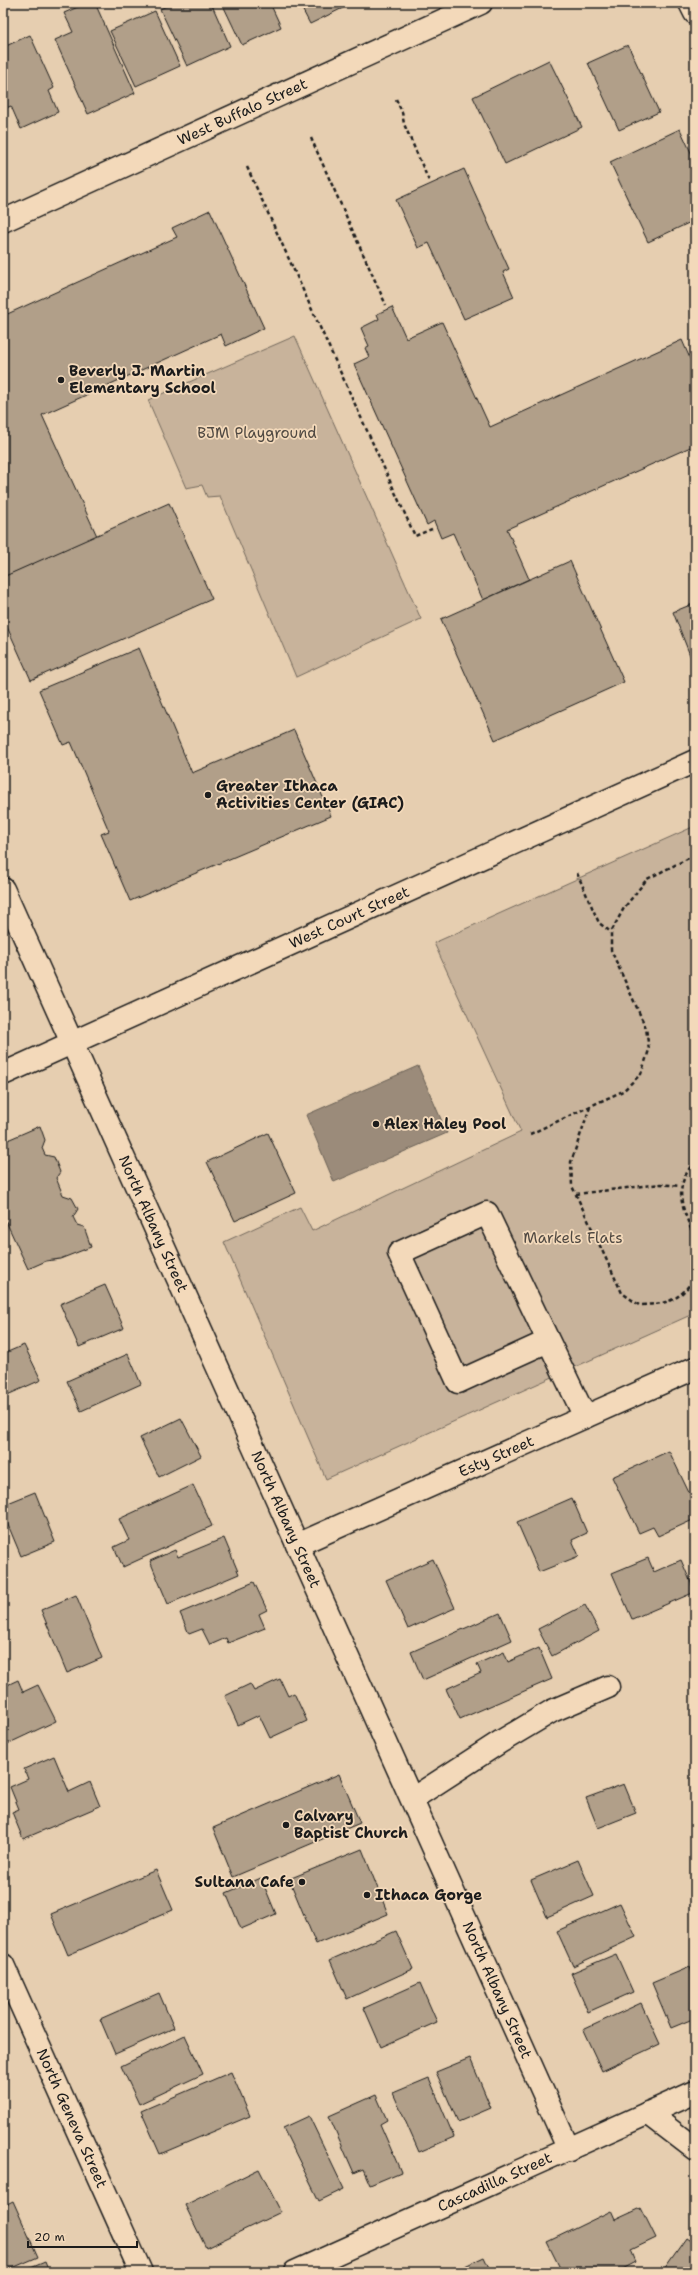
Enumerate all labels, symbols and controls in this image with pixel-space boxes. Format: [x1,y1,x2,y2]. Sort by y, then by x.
street label: West Buffalo Street [174,74,310,150]
place label: Beverly J. Martin Elementary School [69,361,216,398]
marker: Beverly J. Martin Elementary School [56,375,66,385]
park label: BJM Playground [197,423,317,443]
place label: Greater Ithaca Activities Center (GIAC) [216,776,404,813]
marker: Greater Ithaca Activities Center (GIAC) [203,790,213,800]
street label: West Court Street [286,882,413,953]
place label: Alex Haley Pool [384,1114,506,1134]
marker: Alex Haley Pool [371,1119,381,1129]
street label: North Albany Street [114,1152,193,1296]
park label: Markels Flats [523,1228,623,1248]
street label: Esty Street [455,1431,537,1482]
street label: North Albany Street [246,1448,325,1591]
place label: Calvary Baptist Church [294,1806,408,1843]
marker: Calvary Baptist Church [281,1820,291,1830]
place label: Sultana Cafe [195,1872,294,1892]
marker: Sultana Cafe [297,1877,307,1887]
place label: Ithaca Gorge [375,1885,482,1905]
marker: Ithaca Gorge [362,1890,372,1900]
street label: North Albany Street [458,1918,537,2062]
street label: North Geneva Street [32,2045,112,2191]
street label: Cascadilla Street [434,2148,555,2217]
scale bar [28,2223,137,2249]
text: 20 m [34,2229,65,2245]

